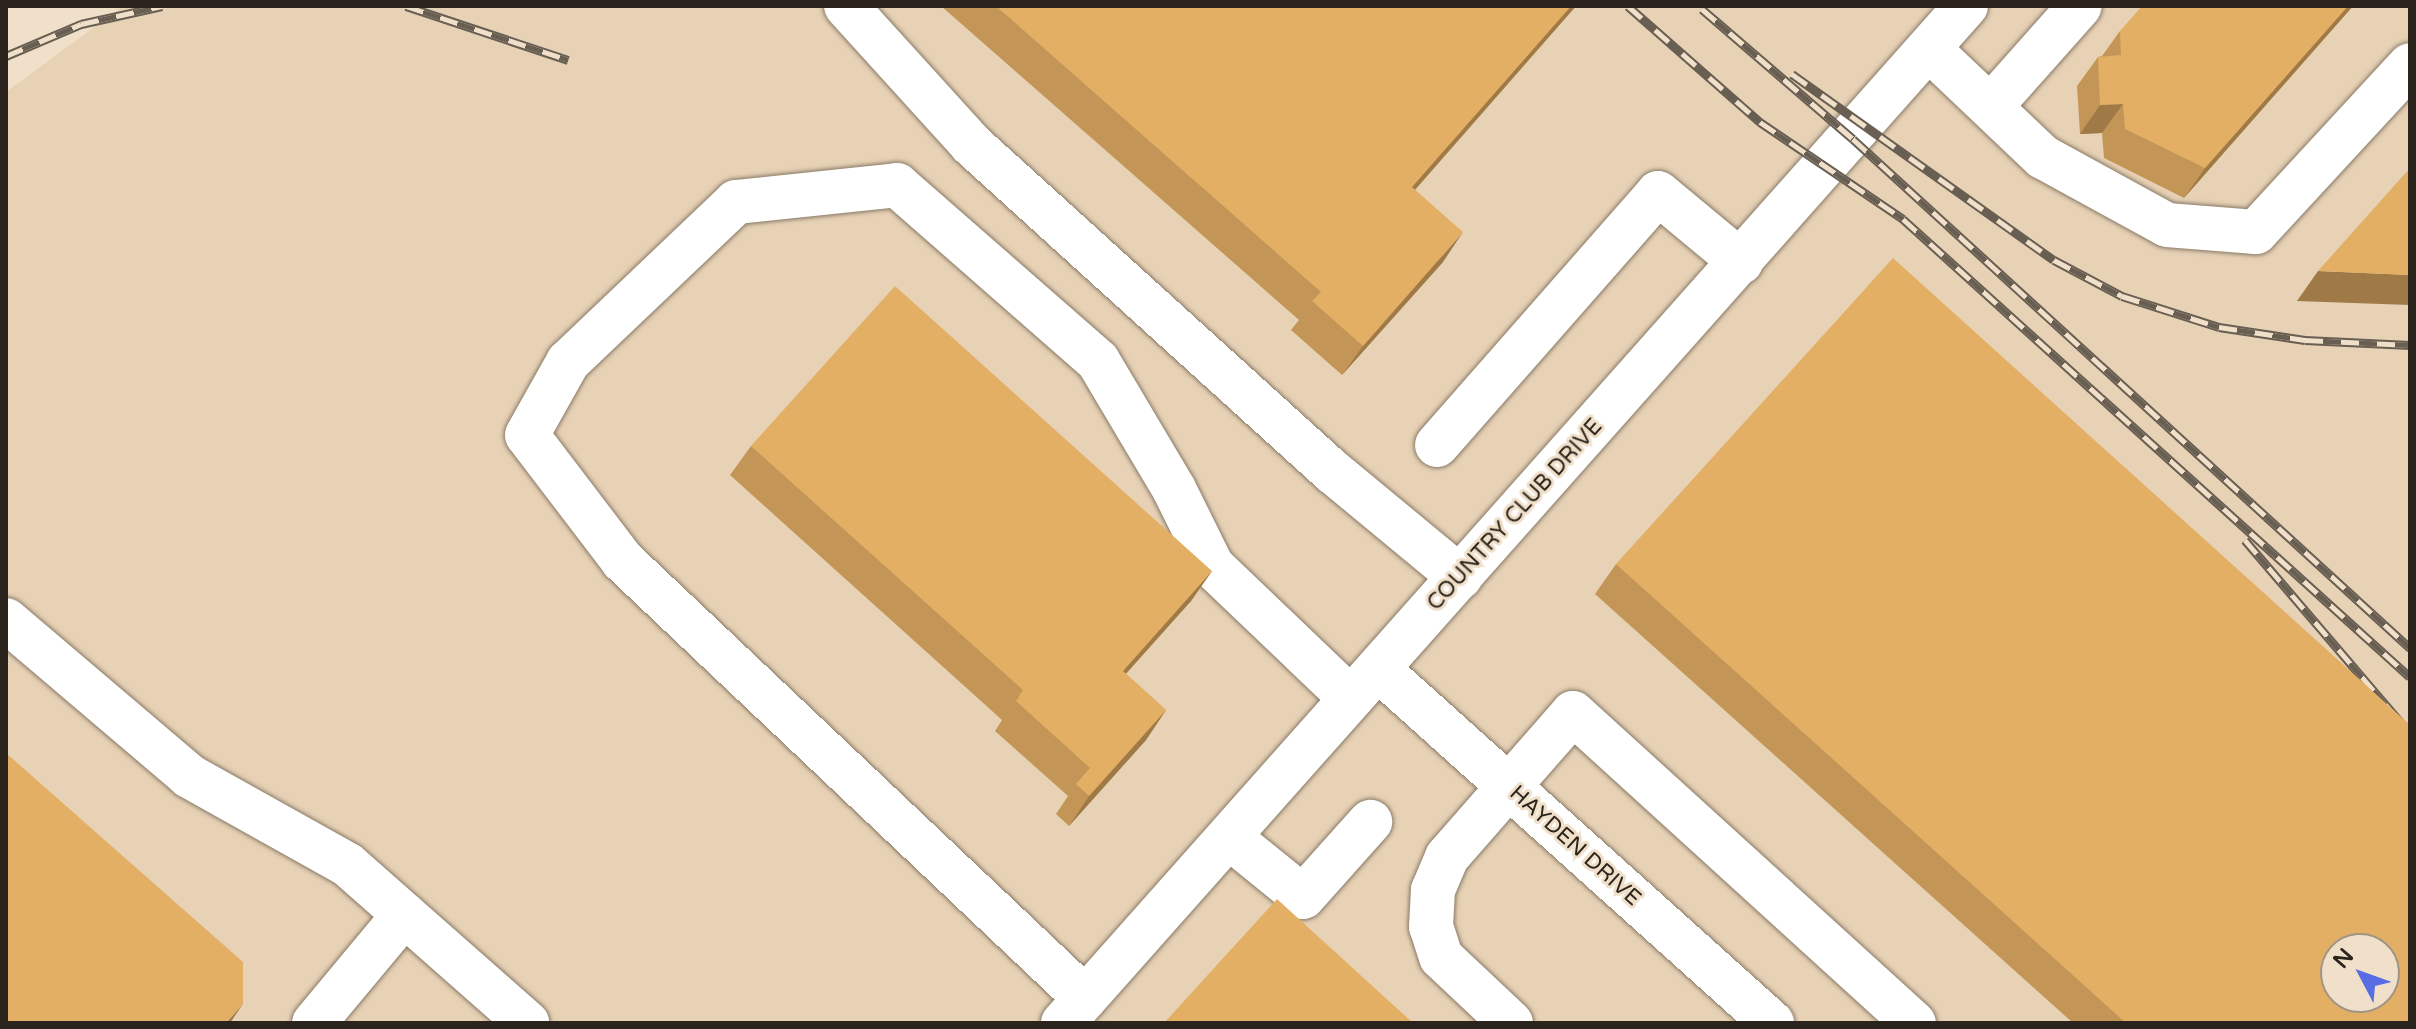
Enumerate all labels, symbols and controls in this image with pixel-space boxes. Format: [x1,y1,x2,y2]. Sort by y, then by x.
street label: COUNTRY CLUB DRIVE [1422,414,1608,616]
street label: HAYDEN DRIVE [1504,780,1646,912]
north arrow [2320,933,2400,1013]
text: N [2328,943,2359,974]

